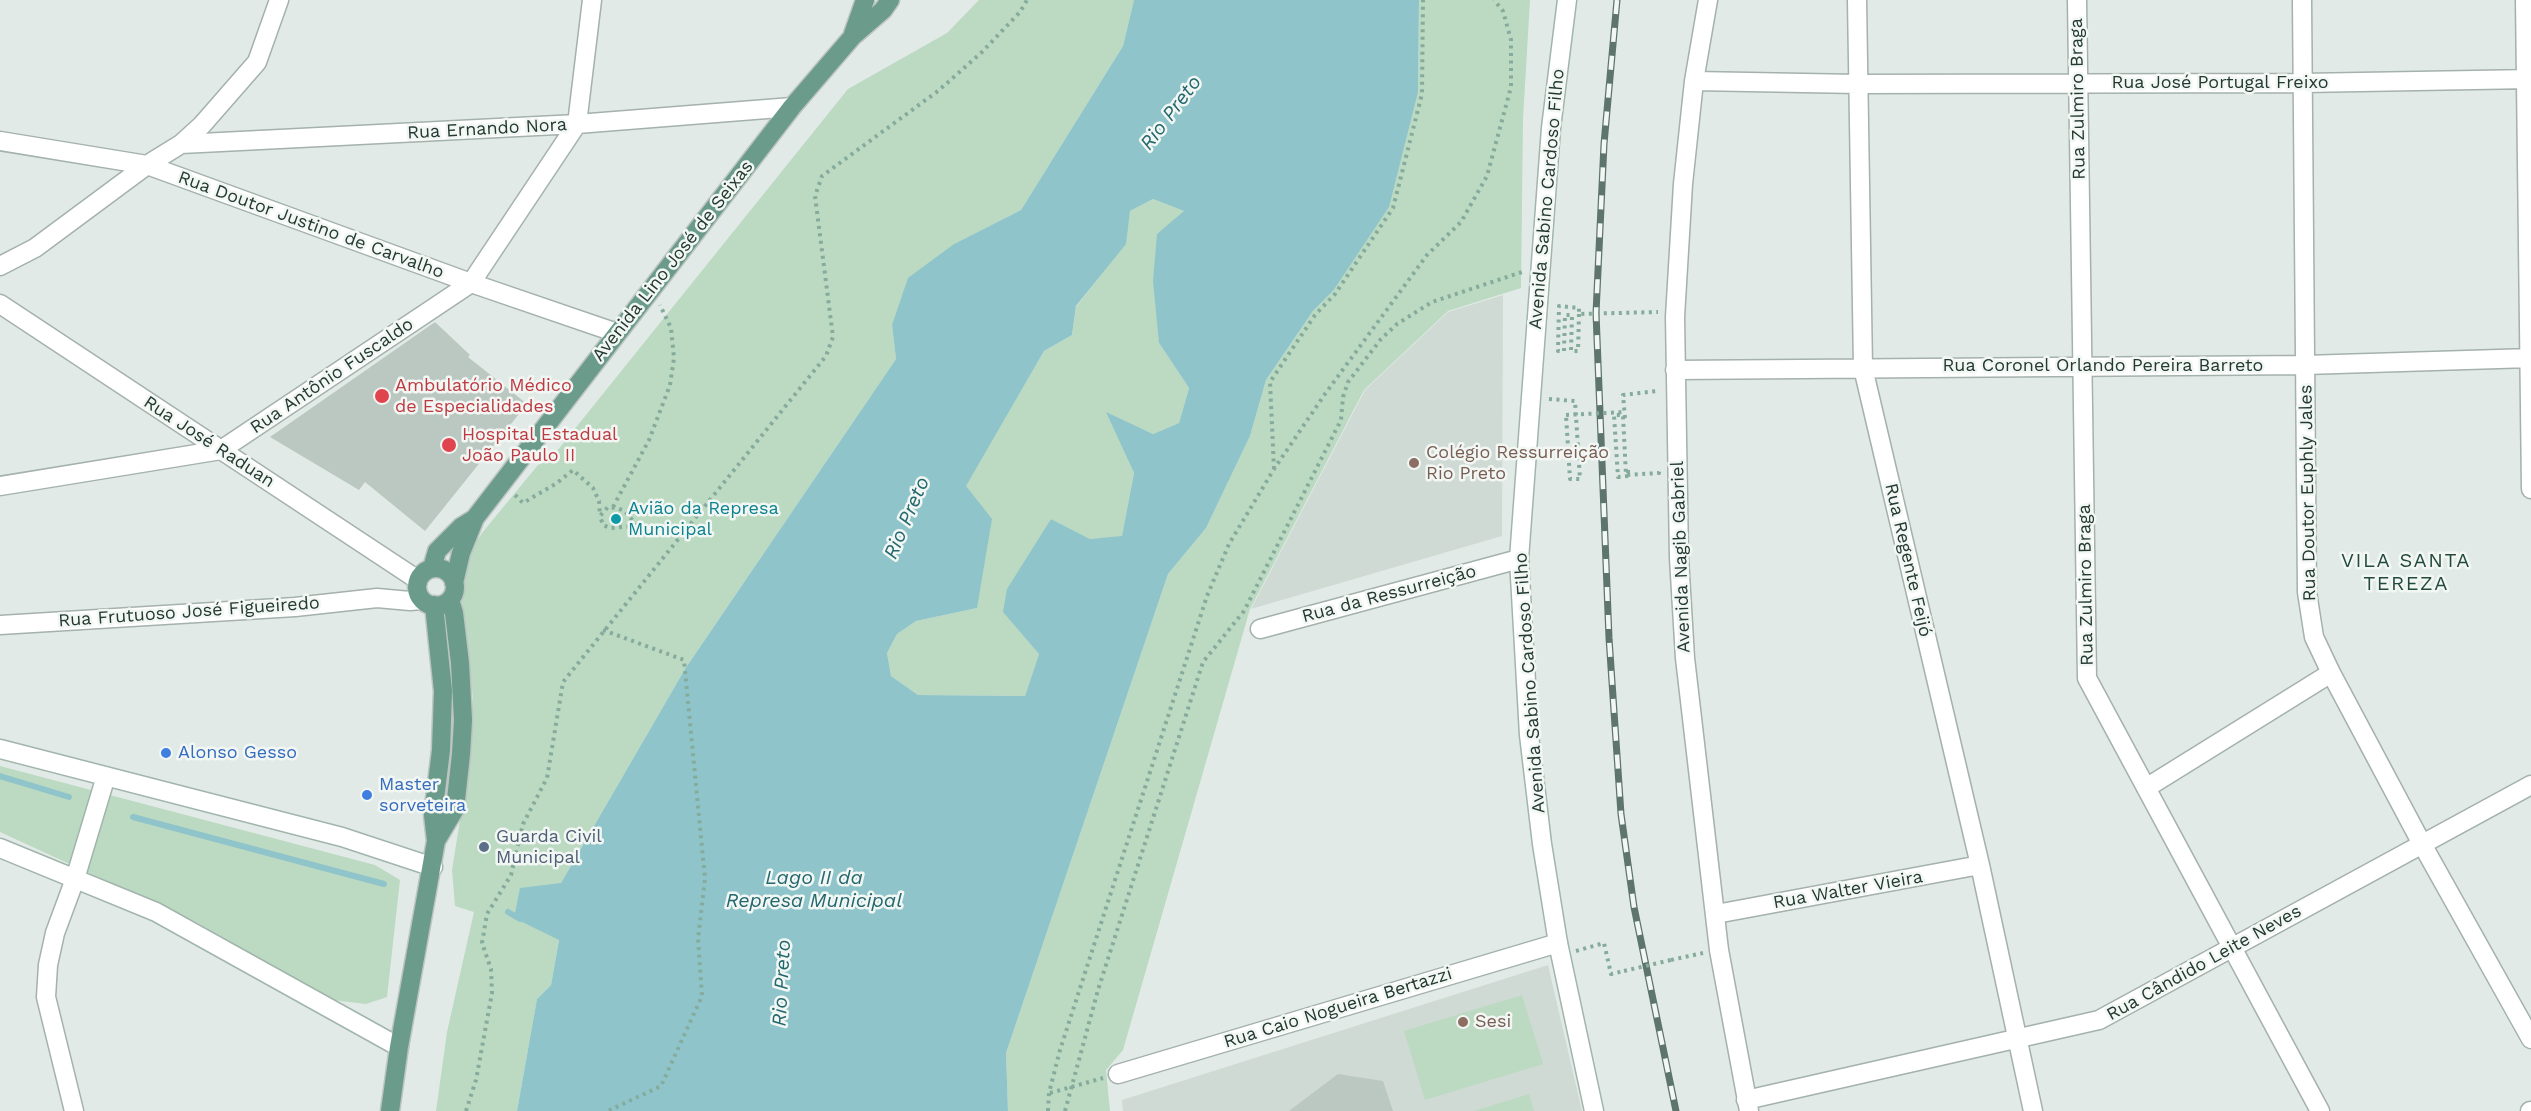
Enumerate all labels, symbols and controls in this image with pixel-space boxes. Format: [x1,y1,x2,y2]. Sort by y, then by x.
street label: Rua Zulmiro Braga [2066,18,2090,180]
street label: Avenida Sabino Cardoso Filho [1525,68,1569,330]
water label: Rio Preto [1135,71,1207,155]
street label: Rua José Portugal Freixo [2111,72,2329,94]
street label: Rua Ernando Nora [407,114,567,144]
street label: Avenida Lino José de Seixas [588,156,758,366]
street label: Rua Doutor Justino de Carvalho [175,167,447,283]
street label: Rua Antônio Fuscaldo [246,313,418,439]
street label: Rua Coronel Orlando Pereira Barreto [1943,355,2263,377]
place label: Ambulatório Médico de Especialidades [395,375,572,418]
street label: Rua Doutor Euphly Jales [2295,385,2321,601]
marker: Ambulatório Médico de Especialidades [373,387,391,405]
street label: Rua José Raduan [139,392,279,492]
place label: Hospital Estadual João Paulo II [462,424,618,466]
marker: Hospital Estadual João Paulo II [440,436,458,454]
place label: Colégio Ressurreição Rio Preto [1426,442,1609,484]
marker: Colégio Ressurreição Rio Preto [1407,456,1421,470]
street label: Avenida Nagib Gabriel [1667,461,1695,653]
water label: Rio Preto [879,473,935,563]
street label: Rua Regente Feijó [1880,481,1936,639]
place label: Avião da Represa Municipal [628,498,779,540]
street label: Rua Zulmiro Braga [2074,504,2098,666]
marker: Avião da Represa Municipal [609,512,623,526]
district label: VILA SANTA TEREZA [2341,549,2471,596]
street label: Avenida Sabino Cardoso Filho [1510,552,1550,814]
street label: Rua da Ressurreição [1299,560,1479,628]
street label: Rua Frutuoso José Figueiredo [58,592,320,632]
place label: Alonso Gesso [178,742,297,764]
marker: Alonso Gesso [159,746,173,760]
place label: Master sorveteira [379,774,466,816]
marker: Master sorveteira [360,788,374,802]
place label: Guarda Civil Municipal [496,826,602,868]
marker: Guarda Civil Municipal [477,840,491,854]
water label: Lago II da Represa Municipal [726,866,902,913]
street label: Rua Walter Vieira [1772,866,1924,914]
street label: Rua Cândido Leite Neves [2103,900,2305,1026]
water label: Rio Preto [768,939,796,1027]
street label: Rua Caio Nogueira Bertazzi [1221,963,1455,1053]
place label: Sesi [1475,1011,1511,1033]
marker: Sesi [1456,1015,1470,1029]

